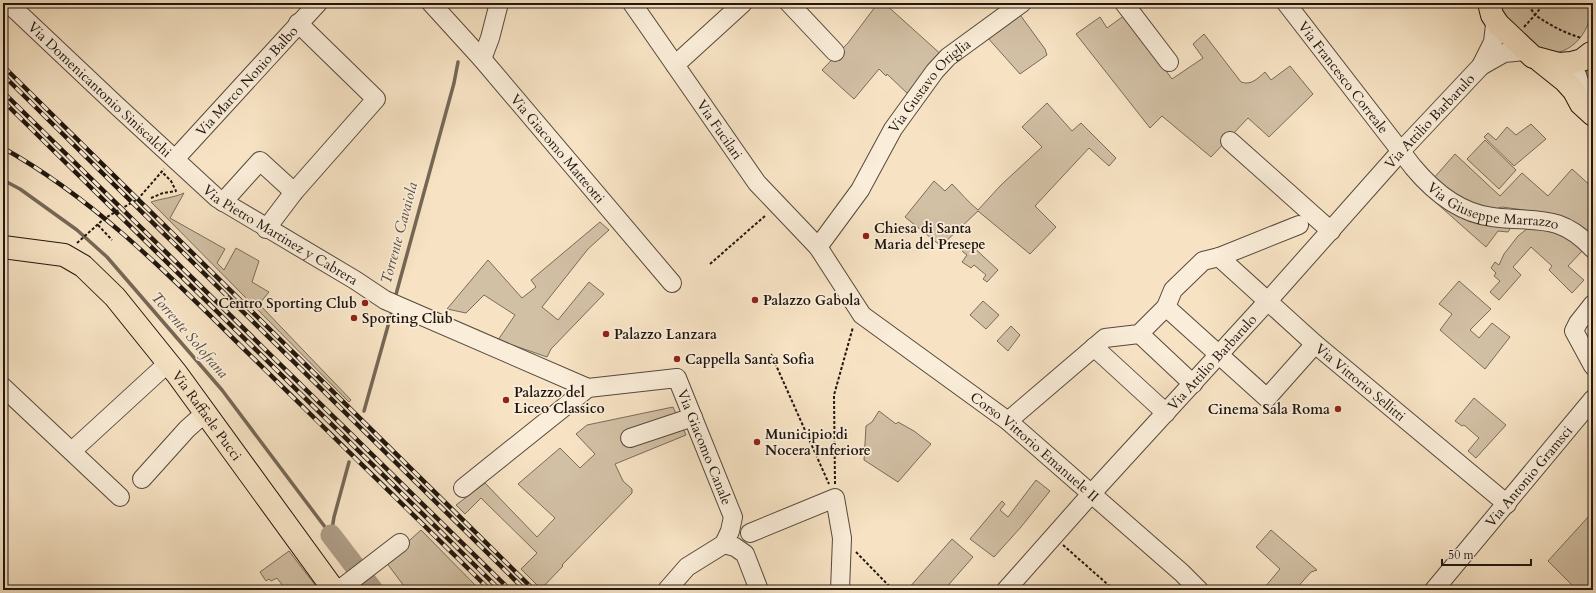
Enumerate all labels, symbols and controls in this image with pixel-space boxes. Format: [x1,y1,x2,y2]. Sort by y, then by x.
street label: Via Domenicantonio Siniscalchi [24,17,176,161]
street label: Via Francesco Correale [1294,17,1393,137]
street label: Via Marco Nonio Balbo [191,21,302,140]
street label: Via Gustavo Origlia [884,34,974,137]
street label: Via Attilio Barbarulo [1380,69,1479,173]
street label: Via Giacomo Matteotti [506,90,610,207]
street label: Via Fucilari [692,96,747,163]
street label: Via Giuseppe Marrazzo [1423,178,1562,234]
street label: Via Pietro Martinez y Cabrera [199,180,362,289]
water label: Torrente Cavaiola [376,180,422,286]
place label: Chiesa di Santa Maria del Presepe [874,219,986,254]
marker: Chiesa di Santa Maria del Presepe [861,231,871,241]
water label: Torrente Solofrana [147,288,233,383]
place label: Palazzo Gabola [763,291,860,310]
place label: Centro Sporting Club [218,294,357,313]
marker: Palazzo Gabola [750,295,760,305]
marker: Centro Sporting Club [360,298,370,308]
place label: Sporting Club [362,309,453,328]
street label: Via Attilio Barbarulo [1163,310,1261,414]
marker: Sporting Club [349,313,359,323]
place label: Palazzo Lanzara [614,325,717,344]
marker: Palazzo Lanzara [601,329,611,339]
street label: Via Vittorio Sellitti [1311,339,1410,425]
place label: Cappella Santa Sofia [685,350,815,369]
marker: Cappella Santa Sofia [672,354,682,364]
street label: Via Raffaele Pucci [168,366,246,464]
place label: Palazzo del Liceo Classico [514,383,605,418]
street label: Via Giacomo Canale [673,386,737,508]
street label: Corso Vittorio Emanuele II [967,387,1103,506]
marker: Palazzo del Liceo Classico [501,395,511,405]
place label: Cinema Sala Roma [1208,400,1330,419]
marker: Cinema Sala Roma [1333,404,1343,414]
street label: Via Antonio Gramsci [1481,422,1576,531]
place label: Municipio di Nocera Inferiore [765,425,871,460]
marker: Municipio di Nocera Inferiore [752,437,762,447]
scale bar [1442,541,1531,567]
text: 50 m [1448,547,1475,563]

